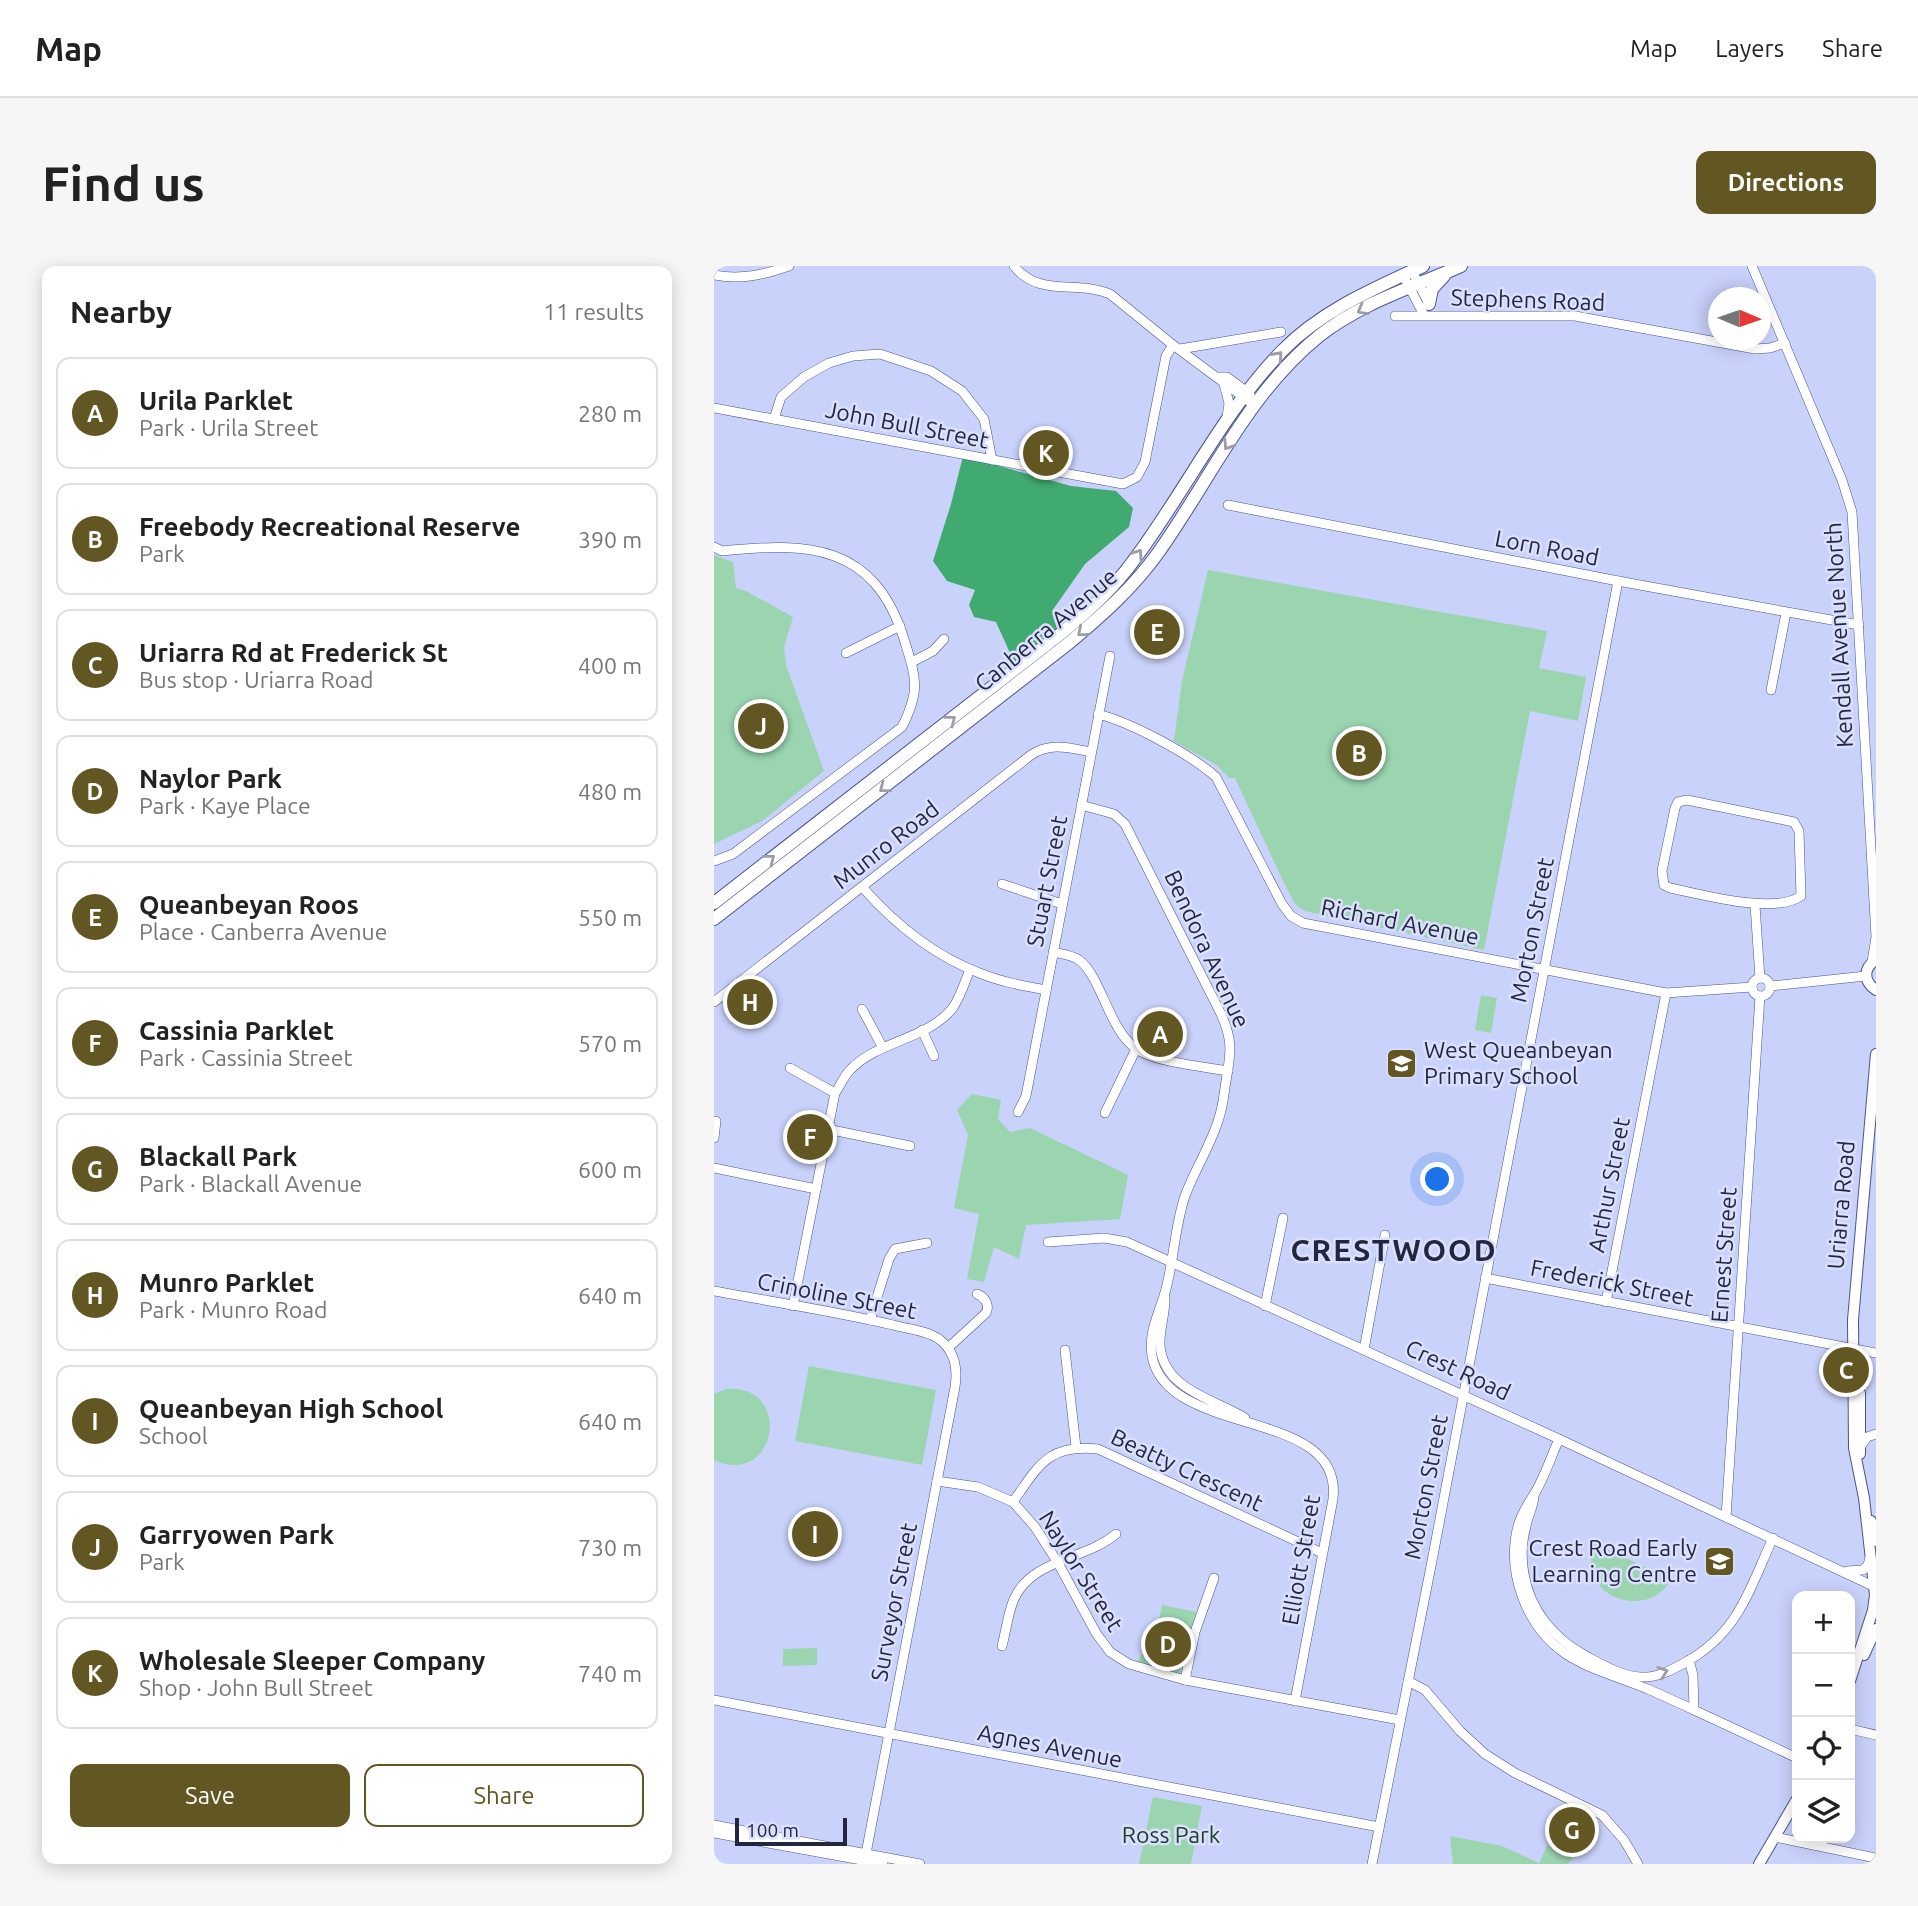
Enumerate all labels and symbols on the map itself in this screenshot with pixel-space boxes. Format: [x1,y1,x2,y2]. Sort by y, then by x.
street label: Stephens Road [1450,284,1606,315]
north arrow [1708,287,1771,350]
one-way arrow [1357,302,1369,315]
one-way arrow [1269,352,1282,365]
street label: John Bull Street [823,396,991,453]
pin: K [1023,427,1069,479]
one-way arrow [1224,437,1236,450]
street label: Kendall Avenue North [1820,522,1857,748]
street label: Lorn Road [1493,525,1601,570]
one-way arrow [1130,549,1142,562]
street label: Canberra Avenue [970,563,1122,696]
pin: E [1134,606,1180,658]
one-way arrow [1077,624,1090,636]
pin: J [738,700,784,752]
one-way arrow [943,716,955,729]
pin: B [1336,727,1382,779]
one-way arrow [879,779,892,792]
street label: Munro Road [828,796,943,893]
street label: Stuart Street [1022,813,1071,949]
one-way arrow [763,854,775,867]
street label: Morton Street [1505,855,1558,1005]
street label: Bendora Avenue [1160,866,1255,1031]
street label: Richard Avenue [1319,894,1481,949]
pin: H [727,976,773,1028]
pin: A [1137,1008,1183,1060]
place label: West Queanbeyan Primary School [1424,1037,1613,1088]
school or university icon: West Queanbeyan Primary School [1384,1046,1418,1080]
pin: F [787,1111,833,1163]
street label: Arthur Street [1583,1115,1634,1255]
street label: Uriarra Road [1822,1139,1859,1270]
your location [1420,1162,1454,1196]
street label: Ernest Street [1706,1186,1741,1324]
district label: CRESTWOOD [1290,1233,1498,1267]
street label: Frederick Street [1529,1254,1696,1311]
street label: Crinoline Street [755,1268,919,1323]
street label: Crest Road [1402,1334,1515,1405]
pin: C [1823,1344,1869,1396]
street label: Morton Street [1399,1412,1452,1562]
street label: Beatty Crescent [1107,1423,1267,1516]
street label: Elliott Street [1277,1493,1324,1627]
street label: Naylor Street [1035,1506,1128,1635]
pin: I [792,1508,838,1560]
street label: Surveyor Street [866,1521,921,1683]
place label: Crest Road Early Learning Centre [1528,1535,1697,1586]
school or university icon: Crest Road Early Learning Centre [1703,1544,1737,1578]
pin: D [1145,1618,1191,1670]
one-way arrow [1657,1666,1669,1680]
street label: Agnes Avenue [976,1719,1124,1772]
pin: G [1549,1804,1595,1856]
scale bar [735,1815,847,1847]
park label: Ross Park [1122,1822,1221,1847]

